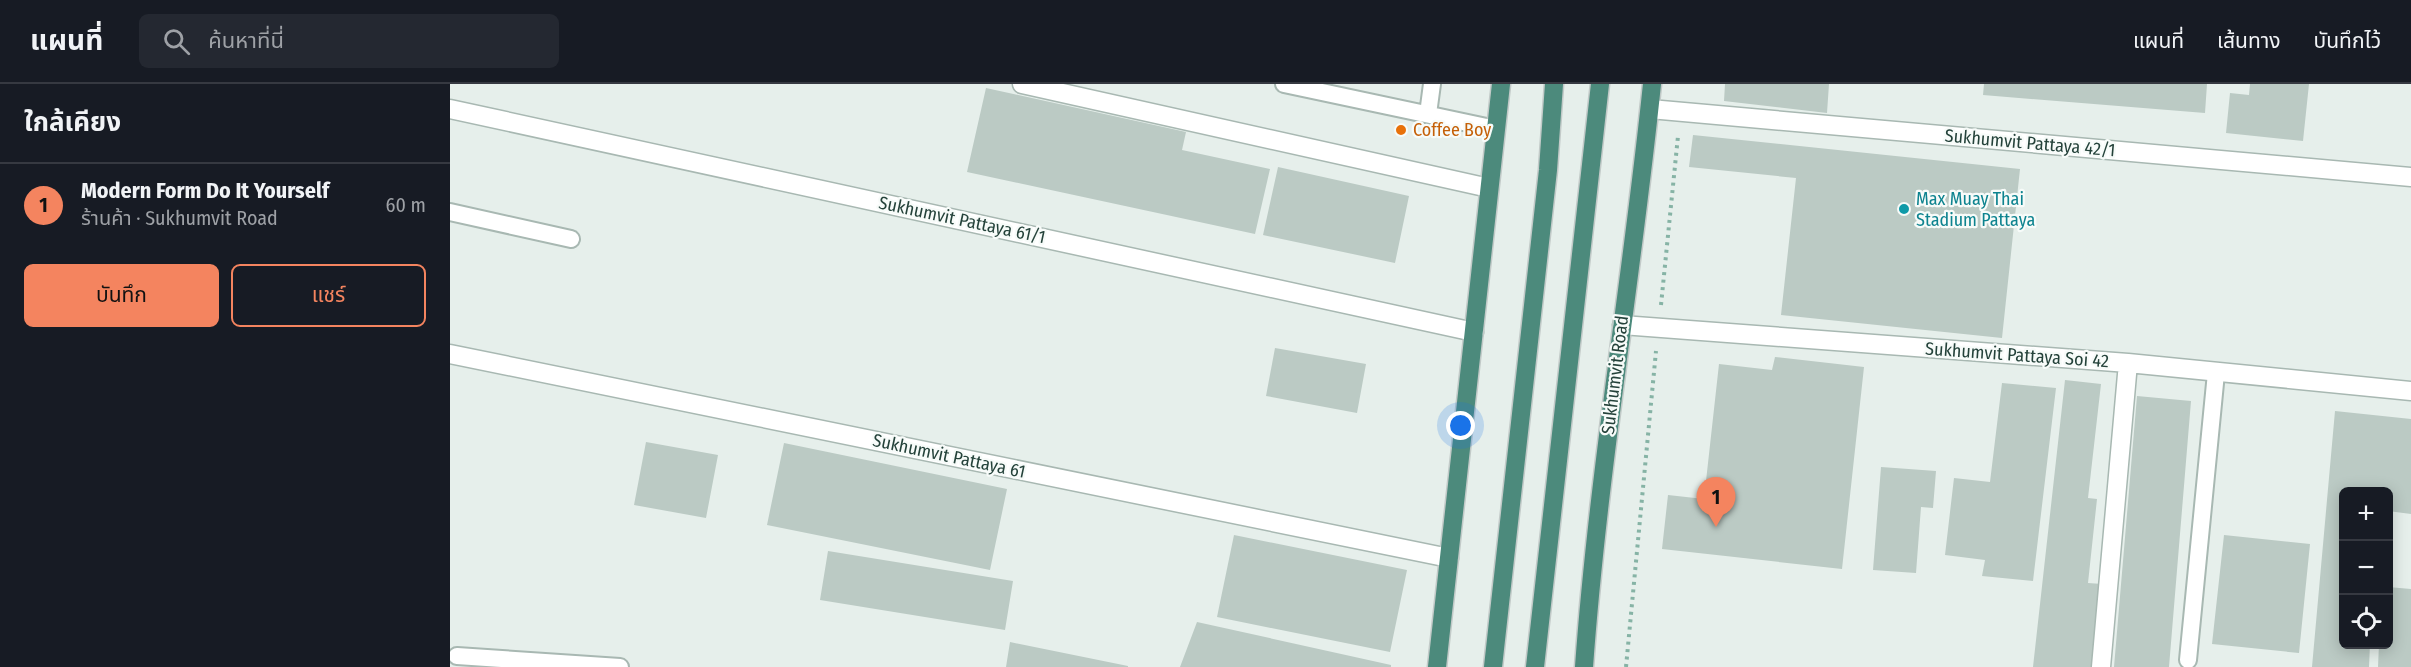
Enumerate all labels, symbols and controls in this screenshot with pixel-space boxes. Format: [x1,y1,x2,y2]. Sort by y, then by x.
search box [139,14,559,68]
text: แผนที่ [30,24,103,57]
icon: search [160,25,193,58]
text: ค้นหาที่นี่ [208,27,284,54]
text: แผนที่ [2133,28,2184,54]
text: เส้นทาง [2217,28,2281,54]
text: บันทึกไว้ [2314,28,2381,54]
text: ใกล้เคียง [24,107,121,138]
place label: Coffee Boy [1413,119,1491,141]
marker: Coffee Boy [1394,123,1408,137]
street label: Sukhumvit Pattaya 42/1 [1944,125,2116,161]
text: Modern Form Do It Yourself [81,177,329,204]
place label: Max Muay Thai Stadium Pattaya [1916,188,2035,231]
street label: Sukhumvit Pattaya 61/1 [877,192,1047,248]
text: 1 [39,193,48,217]
text: 60 m [386,193,426,217]
marker: Max Muay Thai Stadium Pattaya [1897,202,1911,216]
text: ร้านค้า · Sukhumvit Road [81,206,278,230]
button: บันทึก [24,264,219,327]
button: แชร์ [231,264,426,327]
street label: Sukhumvit Road [1597,314,1633,436]
street label: Sukhumvit Pattaya Soi 42 [1925,338,2110,372]
your location [1446,411,1475,440]
street label: Sukhumvit Pattaya 61 [871,429,1027,483]
pin: 1 [1696,478,1736,527]
map controls [2339,487,2393,649]
button: + [2339,487,2393,541]
button: − [2339,541,2393,595]
button: locate [2339,595,2393,649]

